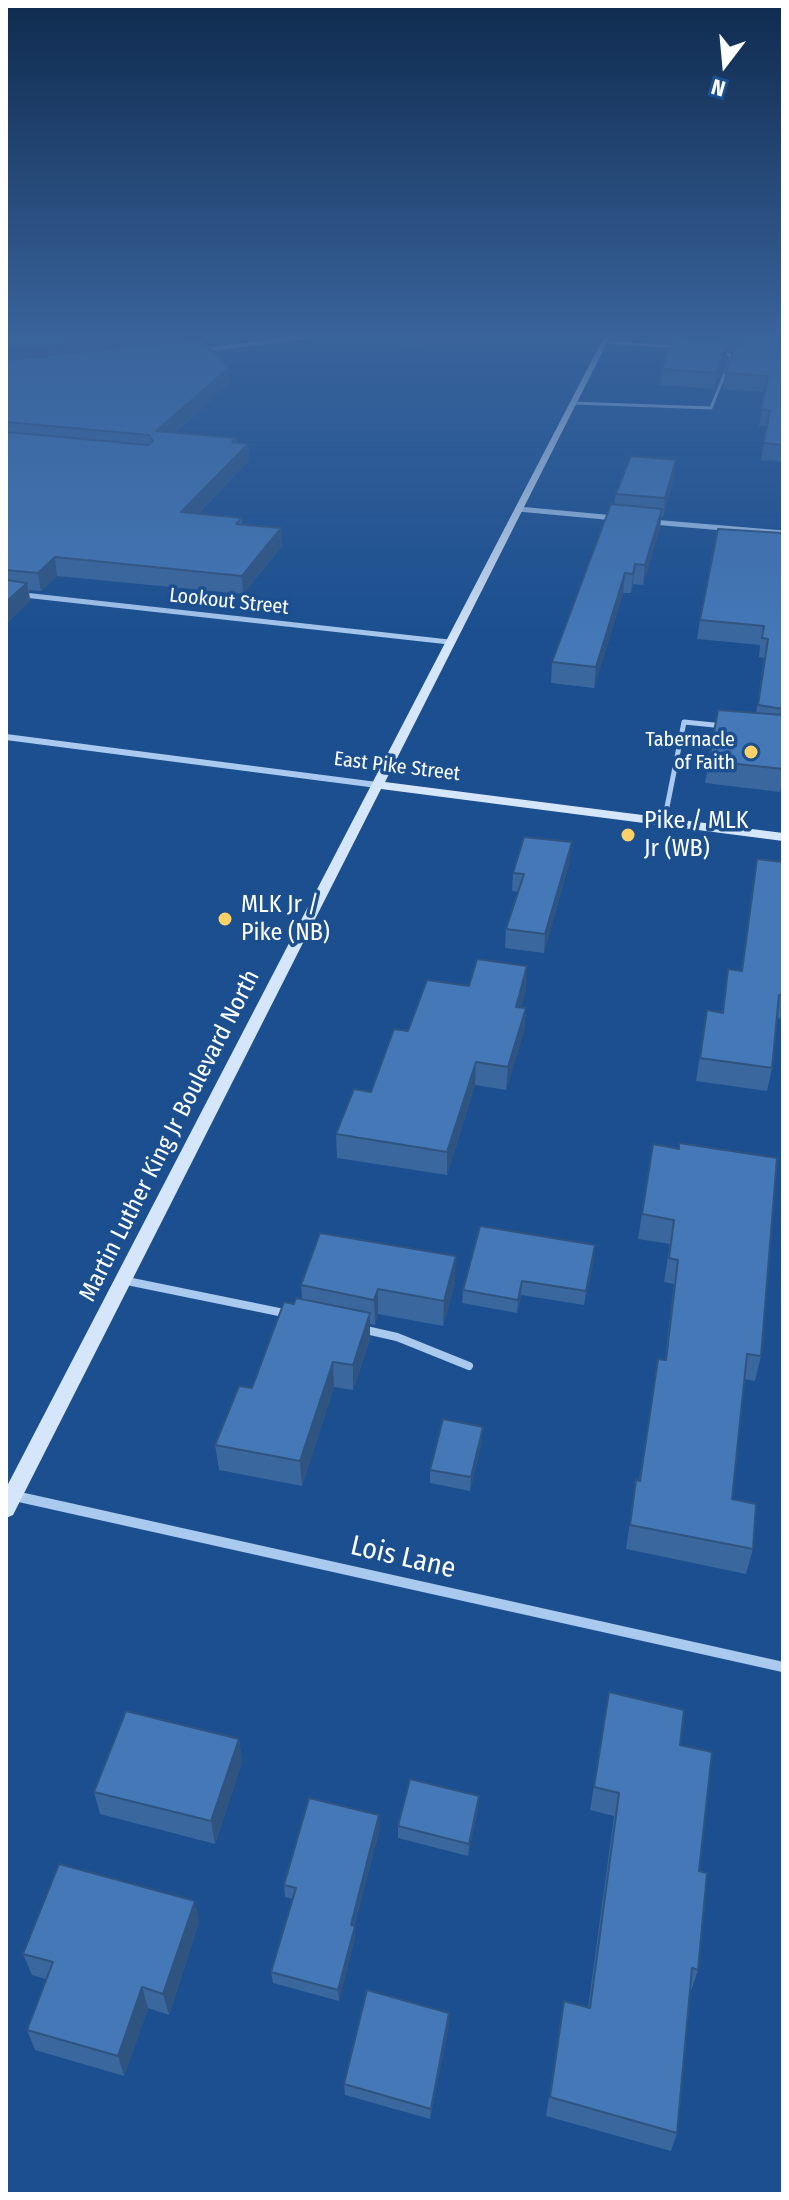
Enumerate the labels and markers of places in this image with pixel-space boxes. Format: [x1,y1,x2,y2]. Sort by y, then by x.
place label: Tabernacle of Faith [645,728,735,775]
marker: Tabernacle of Faith [742,743,760,761]
place label: Pike / MLK Jr (WB) [644,807,748,863]
marker: Pike / MLK Jr (WB) [619,826,637,844]
place label: MLK Jr / Pike (NB) [241,891,330,947]
marker: MLK Jr / Pike (NB) [216,910,234,928]

